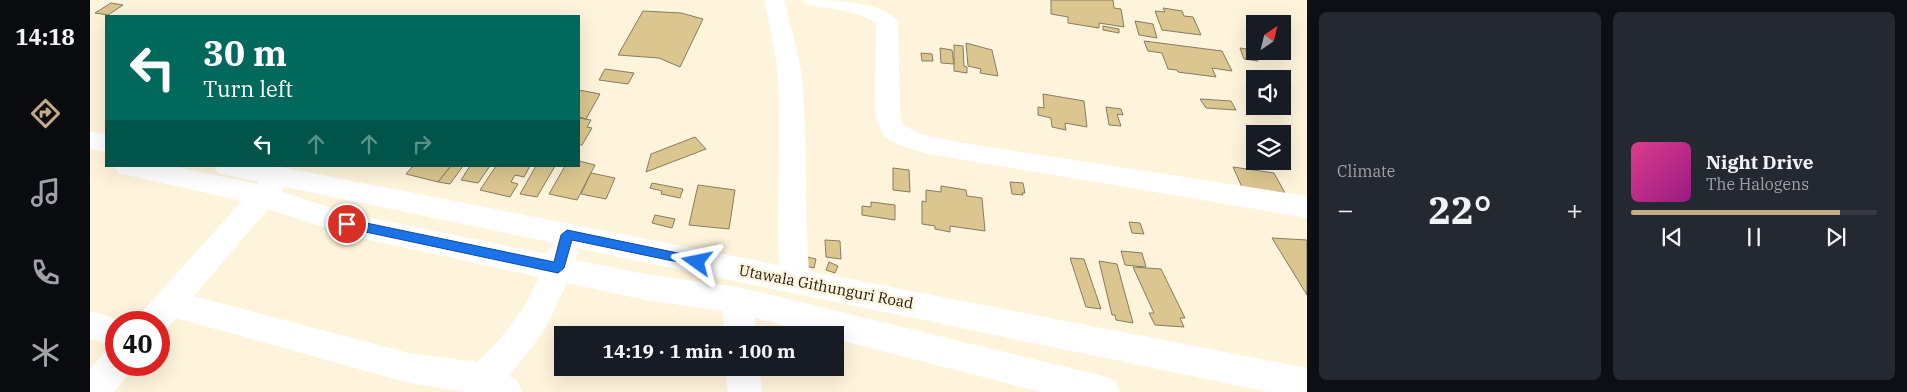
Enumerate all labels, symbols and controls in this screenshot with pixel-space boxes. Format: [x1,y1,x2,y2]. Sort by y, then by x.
north arrow [1246,15,1291,60]
map controls [1246,15,1291,170]
text: 14:18 [15,22,75,51]
text: 30 m [203,30,287,76]
icon: left [120,35,185,100]
button: sound [1246,70,1291,115]
text: Turn left [203,74,293,103]
icon: directions [28,96,63,131]
button: layers [1246,125,1291,170]
icon: left [249,130,277,158]
icon: ahead [302,130,330,158]
icon: ahead [355,130,383,158]
icon: right [408,130,436,158]
text: Night Drive [1706,150,1814,174]
text: Climate [1337,161,1395,181]
text: The Halogens [1706,174,1809,194]
icon: music [28,175,63,210]
text: 22° [1428,185,1492,234]
text: − [1337,191,1354,228]
text: + [1566,191,1583,228]
pin [326,203,368,245]
icon: arrive [333,210,361,238]
icon: previous [1658,223,1686,251]
icon: pause [1740,223,1768,251]
icon: next [1822,223,1850,251]
position arrow [670,235,722,287]
icon: phone [28,255,63,290]
street label: Utawala Githunguri Road [737,260,915,313]
speed limit sign: 40 [105,311,170,376]
icon: climate [28,335,63,370]
text: 14:19 · 1 min · 100 m [603,339,795,363]

